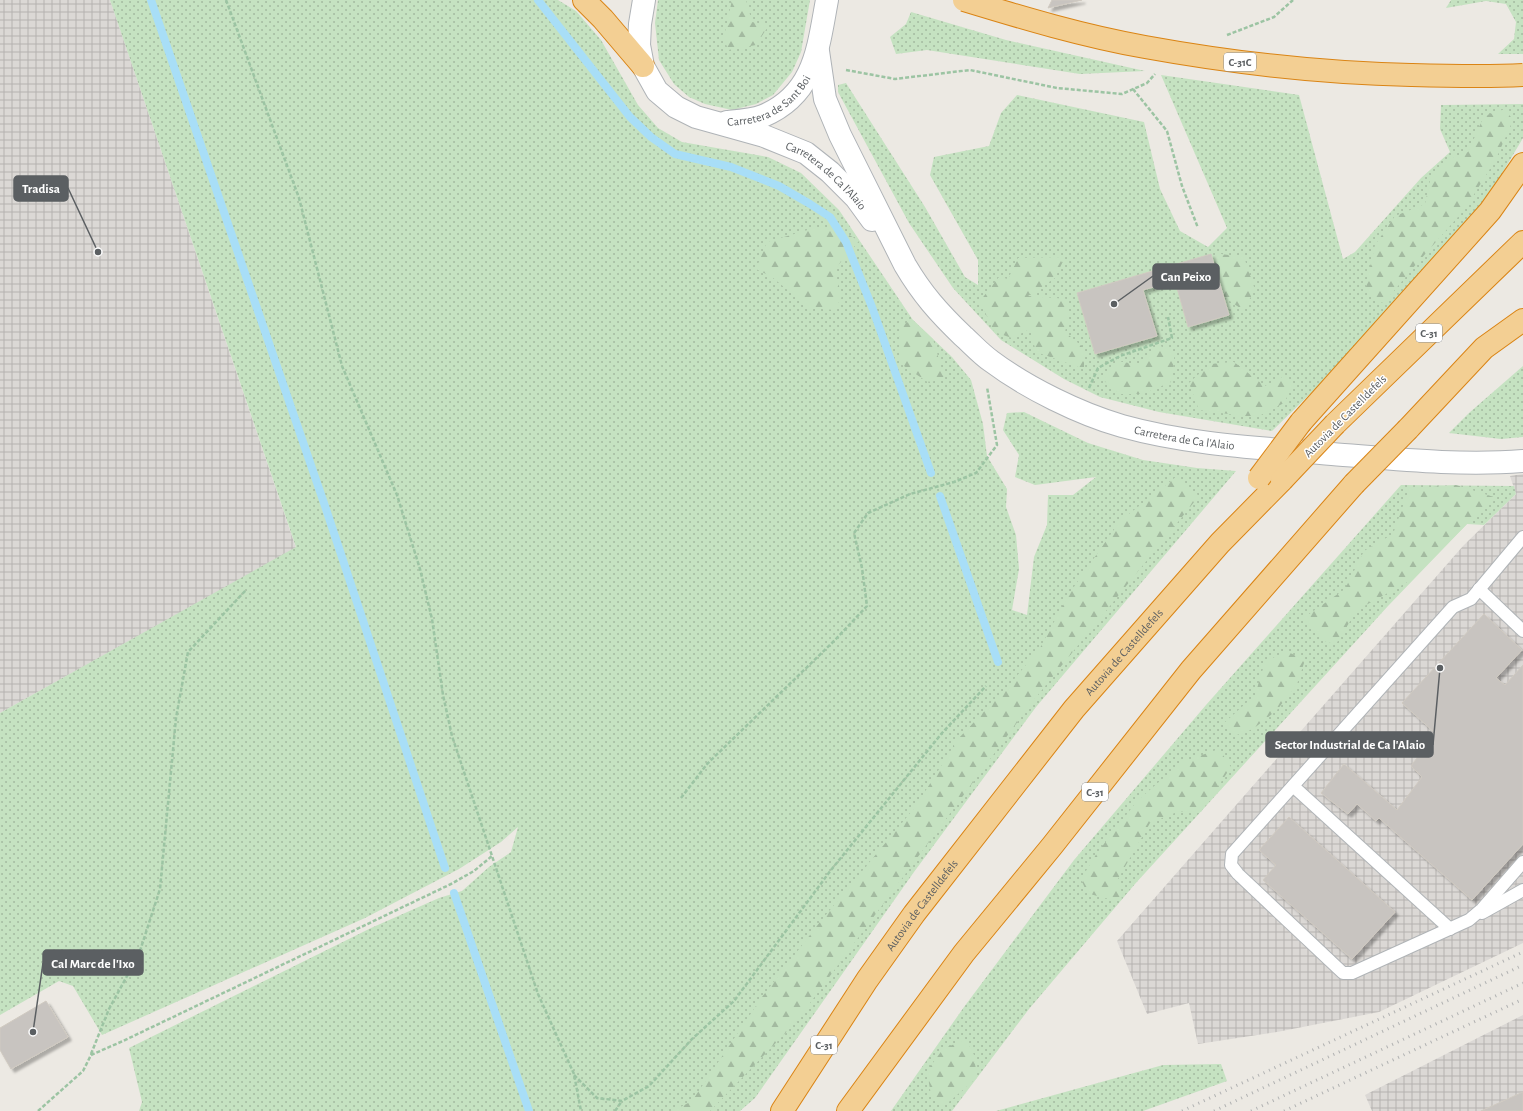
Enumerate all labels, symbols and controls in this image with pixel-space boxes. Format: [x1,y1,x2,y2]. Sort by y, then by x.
road number: C-31C [1224,53,1256,71]
street label: Carretera de Sant Boi [727,73,813,128]
street label: Carretera de Ca l'Alaio [784,139,868,212]
callout: Tradisa [14,176,68,201]
text: Tradisa [22,183,60,196]
callout: Can Peixo [1153,264,1219,289]
text: Can Peixo [1161,271,1212,284]
road number: C-31 [1416,324,1442,342]
street label: Autovia de Castelldefels [1302,373,1388,459]
street label: Carretera de Ca l'Alaio [1133,423,1235,452]
street label: Autovia de Castelldefels [1083,606,1165,698]
callout: Sector Industrial de Ca l'Alaio [1266,732,1433,757]
text: Sector Industrial de Ca l'Alaio [1275,739,1426,752]
road number: C-31 [1082,783,1108,801]
street label: Autovia de Castelldefels [884,857,960,953]
callout: Cal Marc de l'Ixo [43,950,143,975]
text: Cal Marc de l'Ixo [51,958,135,971]
road number: C-31 [811,1036,837,1054]

